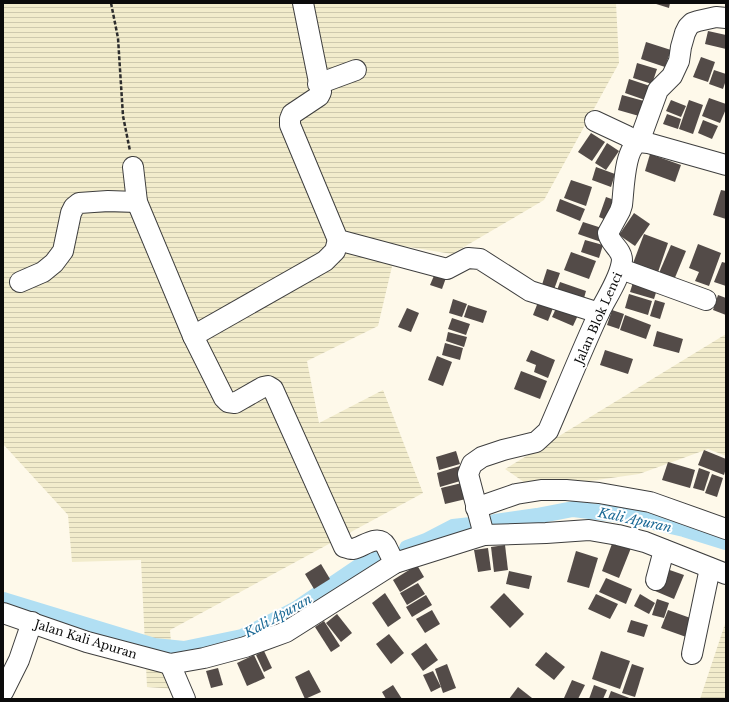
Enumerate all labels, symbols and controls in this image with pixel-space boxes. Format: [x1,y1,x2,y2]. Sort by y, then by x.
street label: Jalan Blok Lenci [570,270,625,368]
water label: Kali Apuran [596,504,673,536]
water label: Kali Apuran [240,590,315,642]
street label: Jalan Kali Apuran [31,616,139,662]

